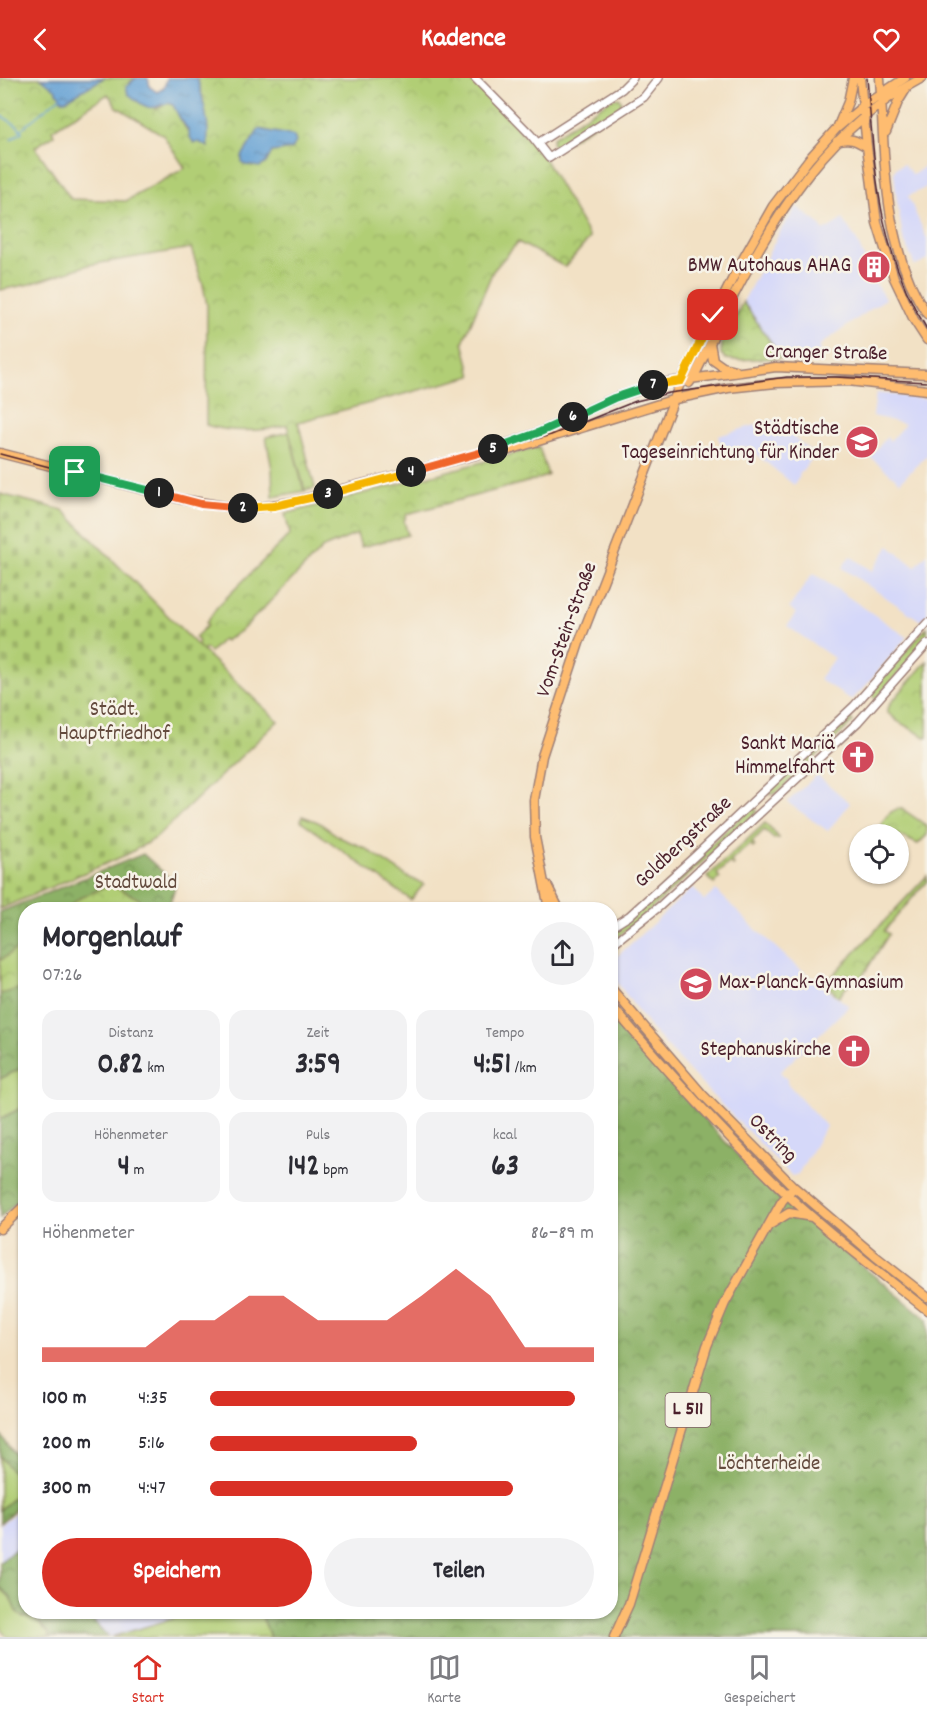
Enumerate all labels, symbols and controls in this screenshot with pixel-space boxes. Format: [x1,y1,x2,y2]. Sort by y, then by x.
text: Kadence [421,20,506,59]
icon: back [24,23,57,56]
icon: heart [870,23,903,56]
building icon: BMW Autohaus AHAG [856,249,892,285]
place label: BMW Autohaus AHAG [688,252,851,282]
pin [687,289,738,340]
icon: check [696,298,729,331]
street label: Cranger Straße [764,338,888,370]
pin: 7 [638,370,668,400]
text: 7 [650,373,656,396]
pin: 6 [558,402,588,432]
text: 6 [569,405,577,428]
place label: Städtische Tageseinrichtung für Kinder [621,415,839,469]
school or university icon: Städtische Tageseinrichtung für Kinder [844,424,880,460]
pin: 5 [478,434,508,464]
text: 5 [489,437,497,460]
pin [49,446,100,497]
icon: arrive [58,455,91,488]
pin: 4 [396,457,426,487]
text: 4 [408,460,414,483]
pin: 1 [144,478,174,508]
pin: 3 [313,479,343,509]
text: 1 [157,481,161,504]
text: 3 [324,482,332,505]
pin: 2 [228,493,258,523]
text: 2 [240,496,247,519]
street label: Vom-Stein-Straße [530,558,606,702]
park label: Städt. Hauptfriedhof [58,696,170,750]
place label: Sankt Mariä Himmelfahrt [735,730,836,784]
church icon: Sankt Mariä Himmelfahrt [840,739,876,775]
street label: Goldbergstraße [629,790,739,896]
map controls [849,824,909,884]
button: locate [849,824,909,884]
park label: Stadtwald [95,869,177,899]
text: Morgenlauf [42,916,182,963]
button: share [531,922,594,985]
text: 07:26 [42,962,82,990]
school or university icon: Max-Planck-Gymnasium [678,966,714,1002]
place label: Max-Planck-Gymnasium [719,969,904,999]
text: Distanz [109,1022,153,1045]
text: Zeit [307,1022,329,1045]
text: Tempo [486,1022,524,1045]
church icon: Stephanuskirche [836,1033,872,1069]
place label: Stephanuskirche [700,1036,831,1066]
text: 0.82 [97,1045,144,1088]
text: 3:59 [295,1045,341,1088]
text: 4:51 [473,1045,511,1088]
text: km [144,1057,165,1080]
text: /km [511,1057,537,1080]
street label: Ostring [740,1107,804,1171]
text: Höhenmeter [94,1124,168,1147]
text: Puls [306,1124,330,1147]
text: kcal [493,1124,517,1147]
text: 4 [117,1147,130,1190]
text: 142 [287,1147,320,1190]
text: 63 [491,1147,519,1190]
text: m [130,1159,145,1182]
text: bpm [320,1159,349,1182]
text: Höhenmeter [42,1220,134,1248]
text: 86–89 m [531,1220,594,1248]
text: 100 m [42,1385,87,1413]
text: 4:35 [138,1385,168,1413]
road number: L 511 [666,1393,710,1427]
text: 200 m [42,1430,91,1458]
text: 5:16 [138,1430,165,1458]
park label: Löchterheide [718,1450,820,1480]
text: 300 m [42,1475,91,1503]
text: 4:47 [138,1475,166,1503]
button: Speichern [42,1538,312,1607]
button: Teilen [324,1538,594,1607]
tab: Start [131,1651,164,1710]
tab: Karte [427,1651,461,1710]
tab: Gespeichert [724,1651,796,1710]

